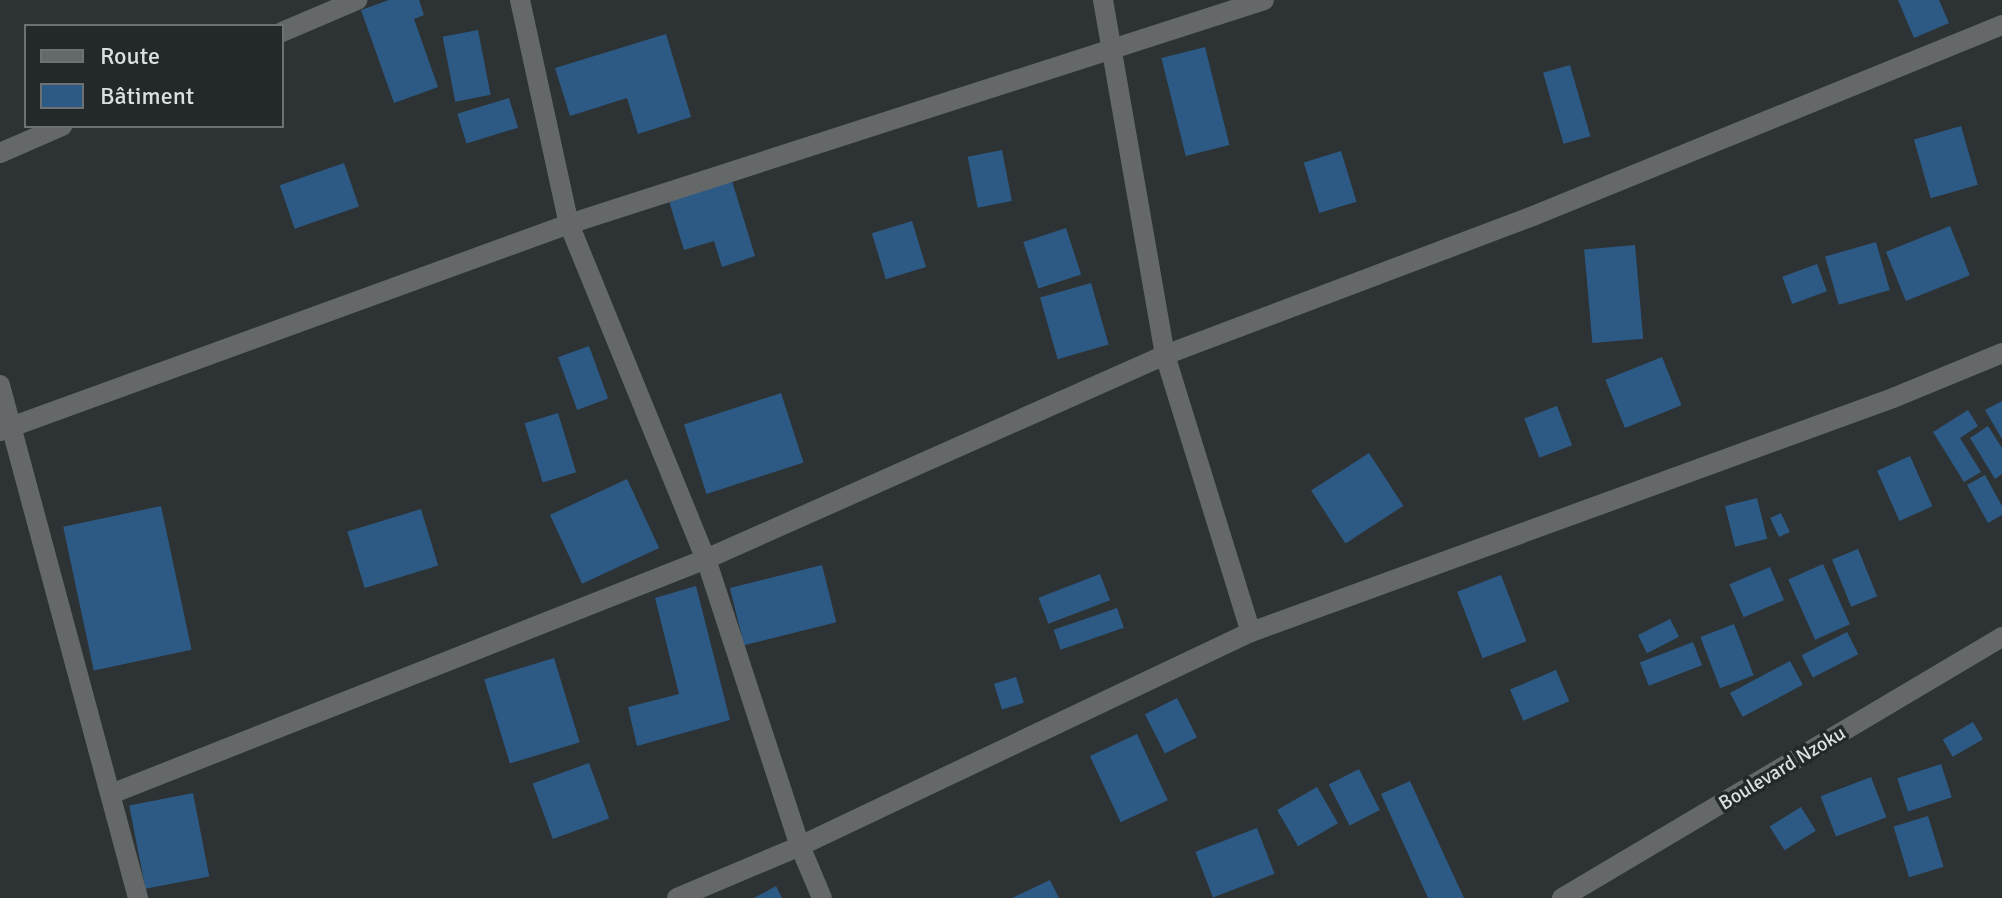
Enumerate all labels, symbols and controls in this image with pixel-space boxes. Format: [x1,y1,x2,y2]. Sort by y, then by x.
legend [24,24,284,128]
text: Route [100,41,160,71]
text: Bâtiment [100,81,194,111]
street label: Boulevard Nzoku [1714,721,1850,815]

